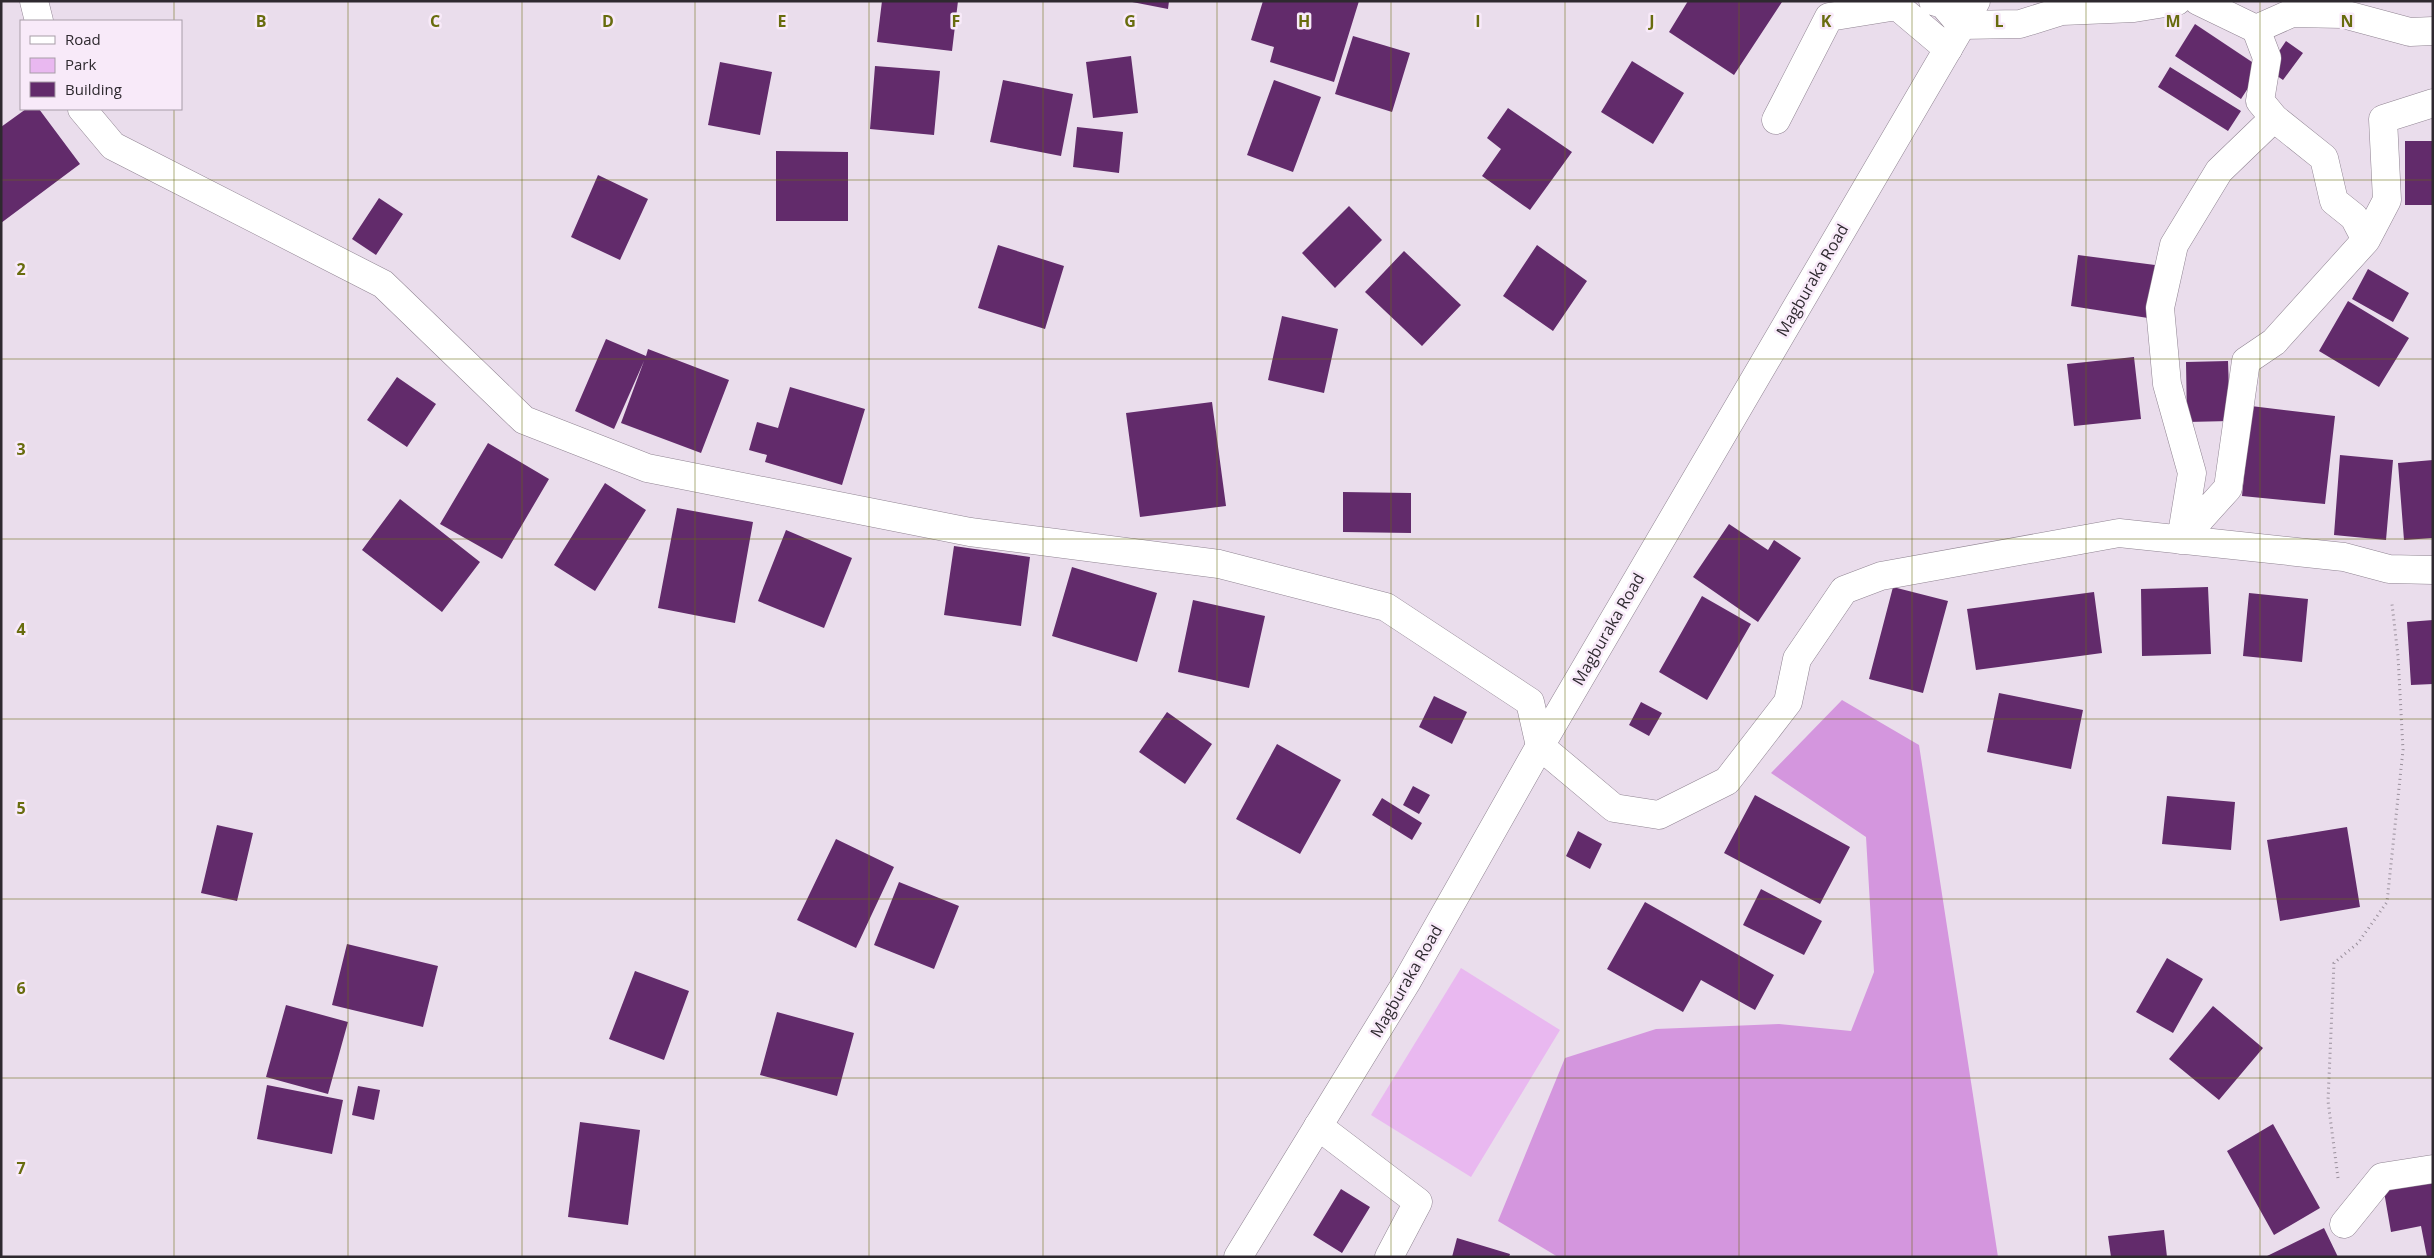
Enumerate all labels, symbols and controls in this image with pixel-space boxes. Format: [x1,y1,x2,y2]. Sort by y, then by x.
text: B [256,10,266,32]
text: C [430,10,440,32]
text: D [602,10,614,32]
text: E [778,10,787,32]
text: F [952,10,960,32]
text: G [1124,10,1136,32]
text: H [1298,10,1310,32]
text: I [1475,10,1481,32]
text: J [1647,10,1655,32]
text: K [1821,10,1832,32]
text: L [1994,10,2004,32]
text: M [2165,10,2181,32]
text: N [2340,10,2354,32]
legend [20,20,182,110]
text: Road [65,29,101,49]
text: Park [65,54,96,74]
text: Building [65,79,122,99]
street label: Magburaka Road [1771,220,1853,340]
text: 2 [16,258,26,280]
text: 3 [16,438,26,460]
street label: Magburaka Road [1567,569,1649,689]
text: 4 [16,618,26,640]
text: 5 [16,797,26,819]
street label: Magburaka Road [1365,921,1447,1041]
text: 6 [16,977,26,999]
text: 7 [16,1157,26,1179]

